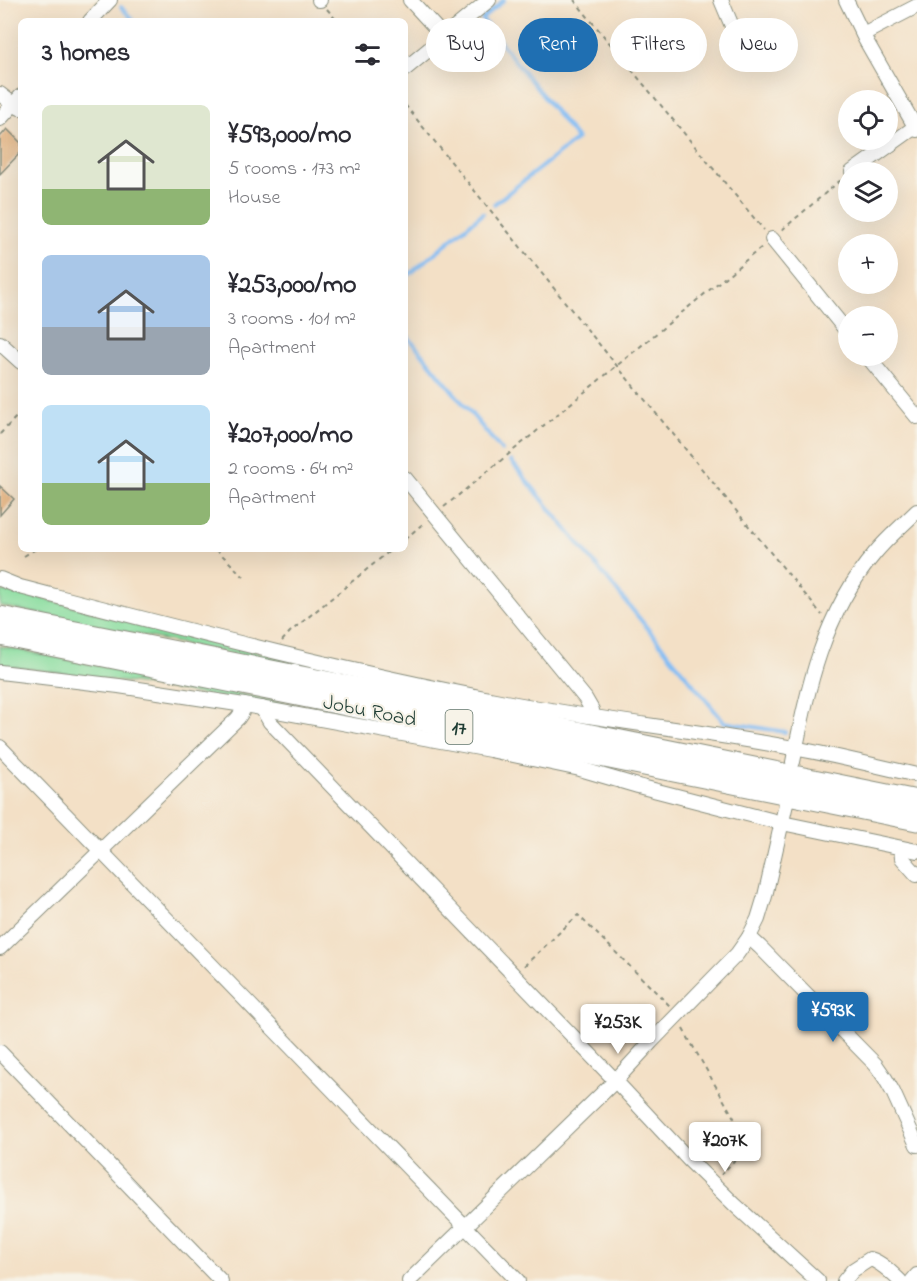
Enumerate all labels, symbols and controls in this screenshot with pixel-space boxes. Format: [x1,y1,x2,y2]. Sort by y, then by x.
chip: Buy [426,18,506,72]
chip: Rent [518,18,598,72]
chip: Filters [610,18,707,72]
chip: New [719,18,798,72]
text: 3 homes [42,35,130,73]
icon: filters [351,38,384,71]
map controls [838,90,898,366]
button: locate [838,90,898,150]
text: ¥593,000/mo [228,117,352,155]
icon: home [90,129,162,201]
text: 5 rooms · 173 m² [228,155,361,184]
button: layers [838,162,898,222]
text: House [228,184,281,213]
button: + [838,234,898,294]
text: ¥253,000/mo [228,267,357,305]
icon: home [90,279,162,351]
text: 3 rooms · 101 m² [228,305,356,334]
button: − [838,306,898,366]
text: Apartment [228,334,316,363]
text: ¥207,000/mo [228,417,353,455]
icon: home [90,429,162,501]
text: 2 rooms · 64 m² [228,455,353,484]
text: Apartment [228,484,316,513]
street label: Jobu Road [320,688,419,736]
road number: 17 [446,710,472,744]
pin: ¥593K [791,992,875,1043]
text: ¥593K [811,997,855,1026]
pin: ¥253K [576,1004,660,1055]
text: ¥253K [594,1009,642,1038]
pin: ¥207K [683,1122,767,1173]
text: ¥207K [703,1127,747,1156]

